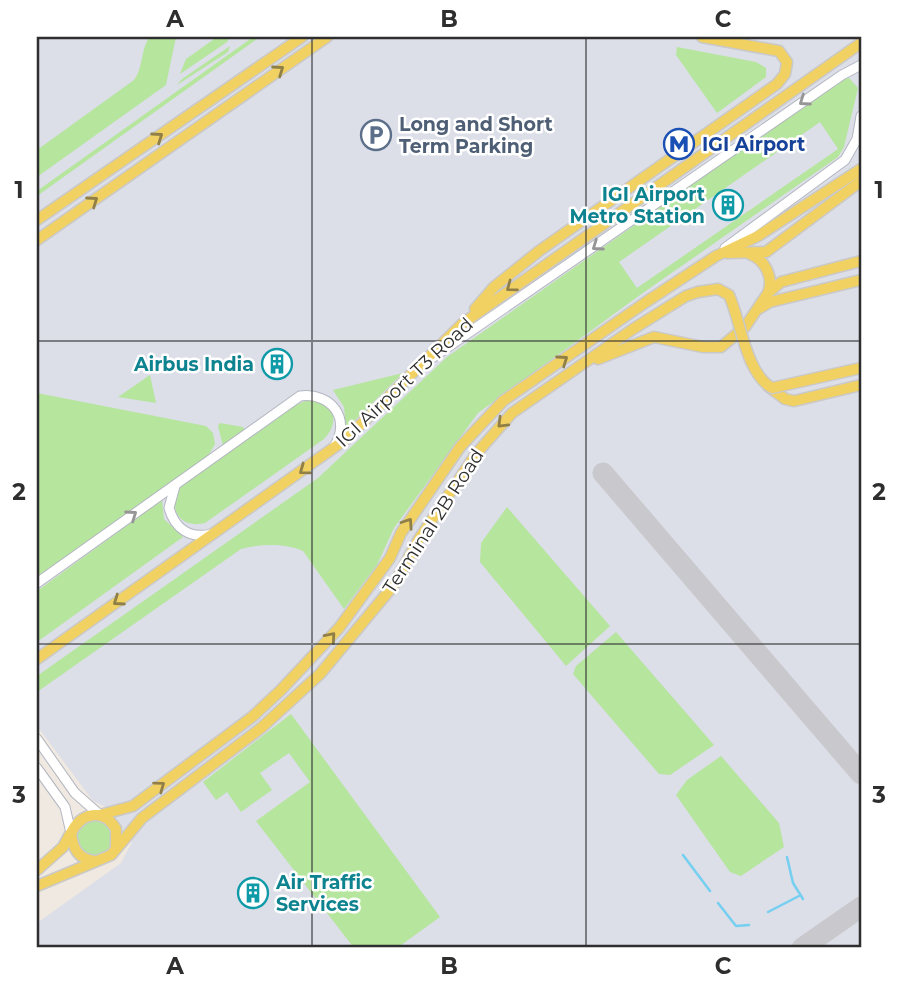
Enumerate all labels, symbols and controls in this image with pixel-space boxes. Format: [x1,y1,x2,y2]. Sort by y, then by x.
text: A [165,5,184,33]
text: B [440,5,458,33]
text: C [715,5,732,33]
one-way arrow [271,66,284,78]
one-way arrow [798,93,811,106]
place label: Long and Short Term Parking [399,113,553,158]
parking icon: Long and Short Term Parking [359,118,393,152]
metro station icon: IGI Airport [662,127,696,161]
one-way arrow [150,132,163,145]
place label: IGI Airport [702,133,805,156]
text: 1 [14,176,24,204]
text: 1 [874,176,884,204]
place label: IGI Airport Metro Station [569,183,705,228]
building icon: IGI Airport Metro Station [711,188,745,222]
one-way arrow [85,197,98,209]
one-way arrow [592,238,605,250]
one-way arrow [506,279,519,291]
street label: IGI Airport T3 Road [331,313,478,452]
building icon: Airbus India [260,347,294,381]
place label: Airbus India [133,353,254,376]
one-way arrow [555,356,568,368]
one-way arrow [498,415,511,428]
street label: Terminal 2B Road [378,445,489,598]
one-way arrow [299,462,312,474]
text: 2 [12,478,26,506]
text: 2 [872,478,886,506]
one-way arrow [124,511,137,523]
one-way arrow [400,518,412,531]
one-way arrow [113,593,126,606]
one-way arrow [323,632,335,645]
text: 3 [11,781,26,809]
text: 3 [871,781,886,809]
one-way arrow [153,782,165,794]
place label: Air Traffic Services [275,871,372,916]
building icon: Air Traffic Services [236,876,270,910]
text: A [165,952,184,980]
text: B [440,952,458,980]
text: C [715,952,732,980]

